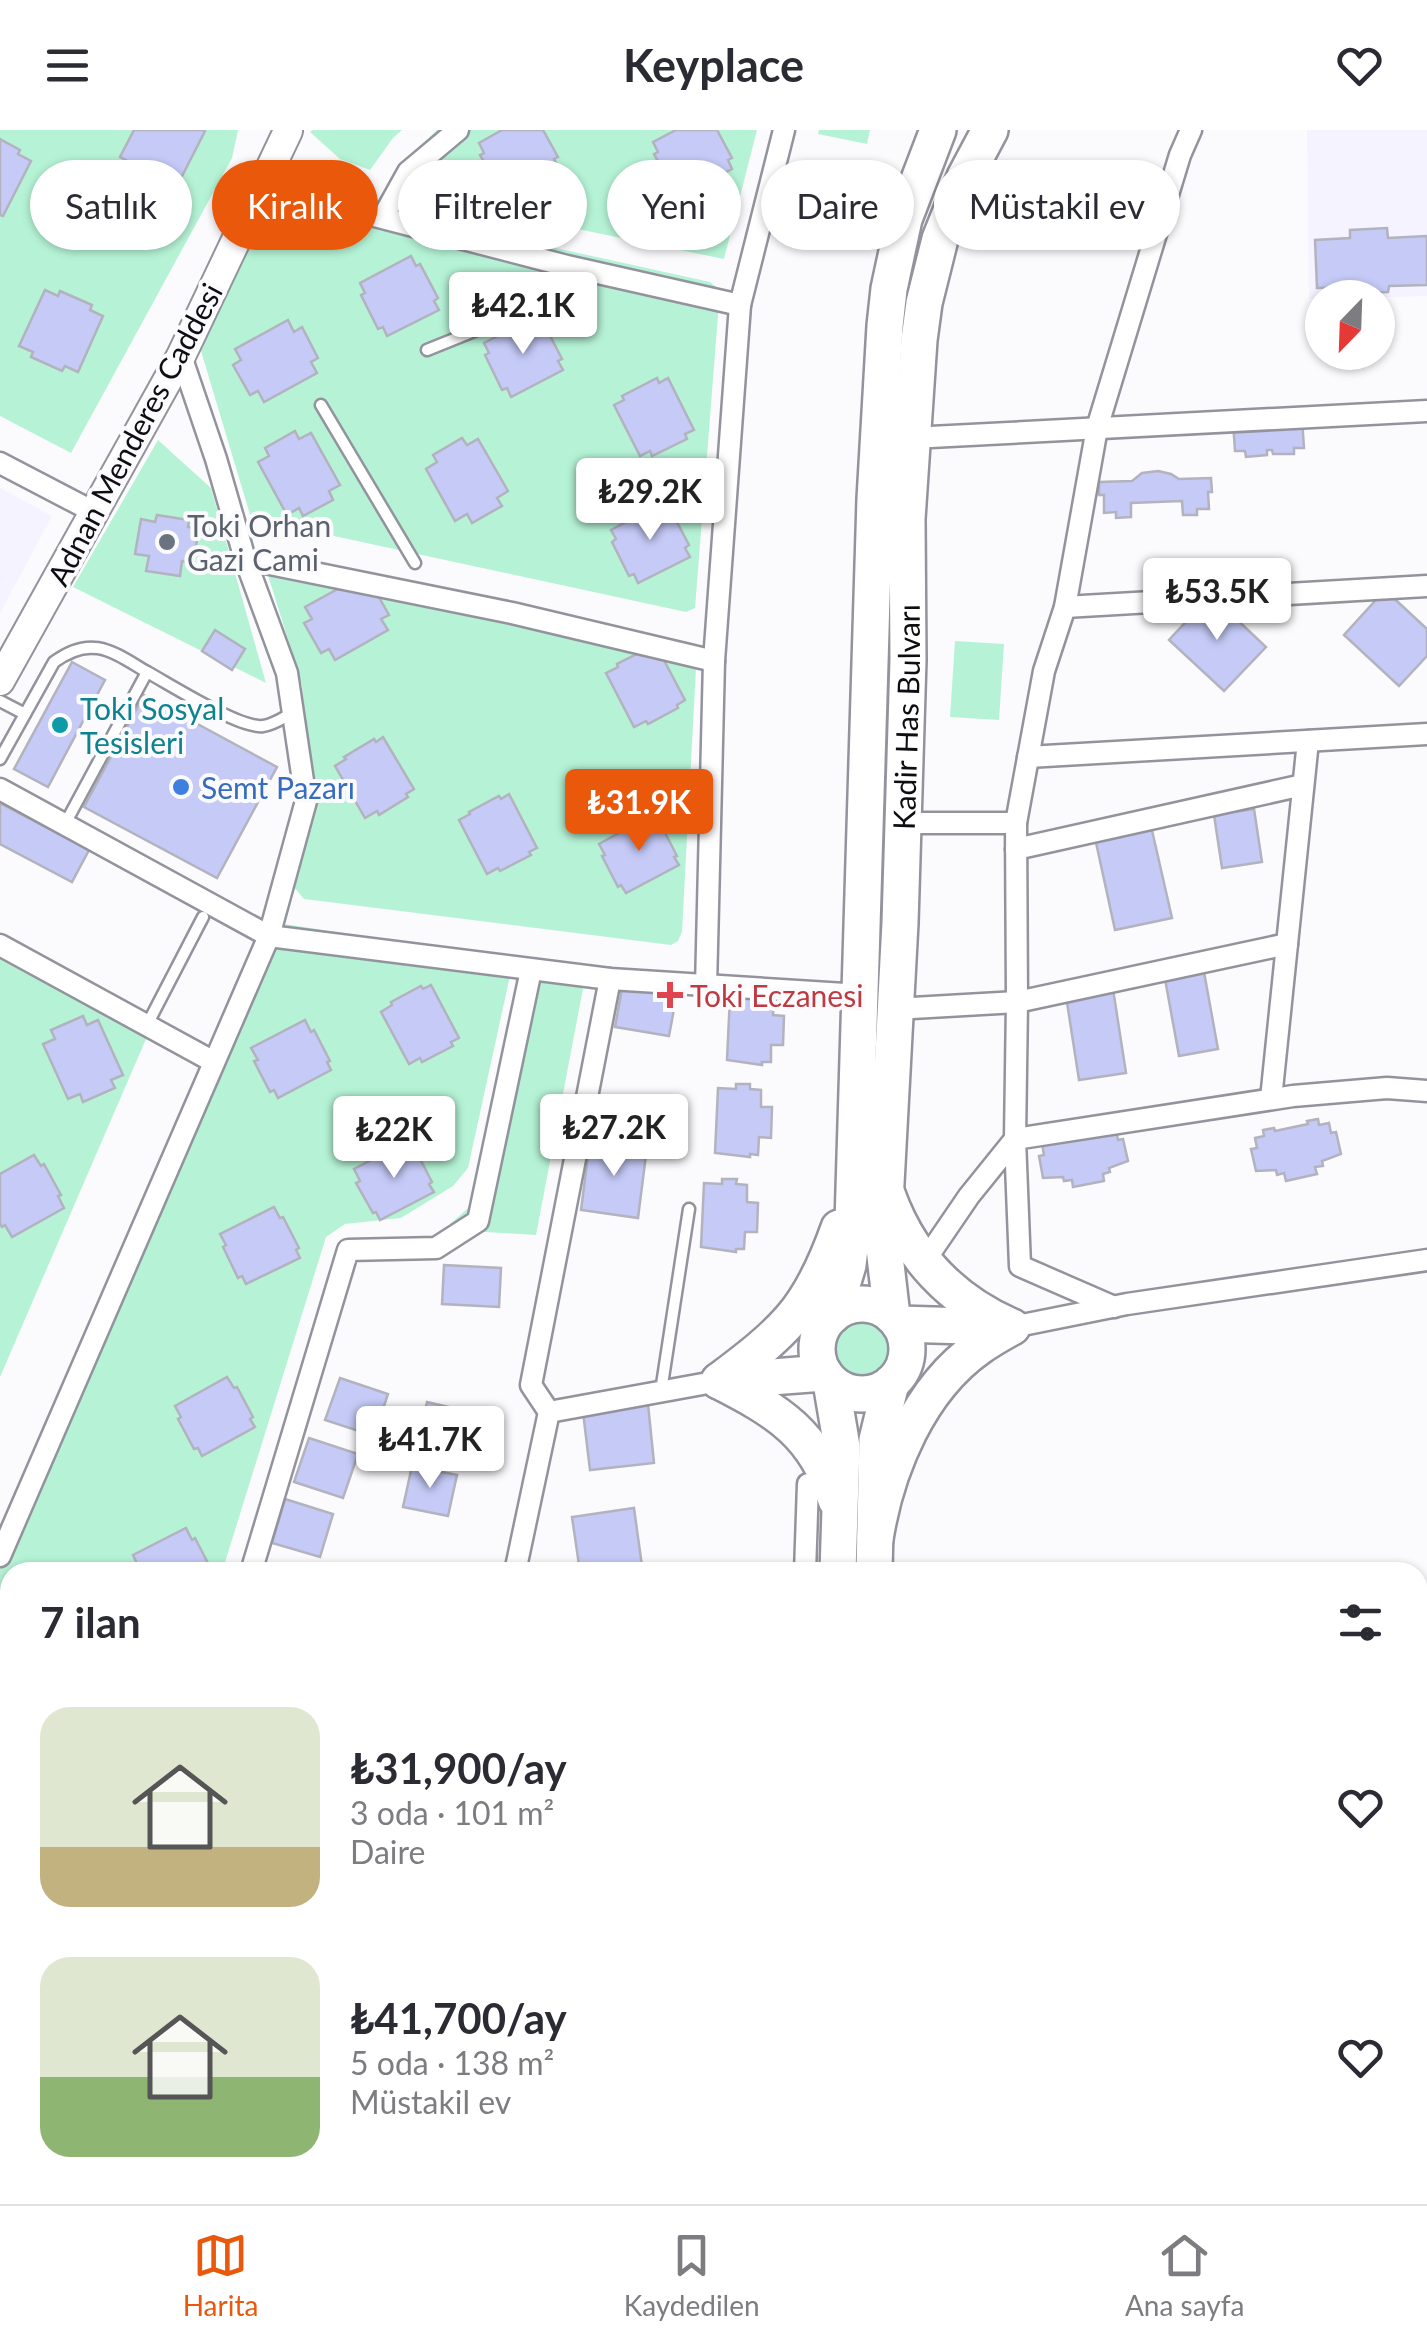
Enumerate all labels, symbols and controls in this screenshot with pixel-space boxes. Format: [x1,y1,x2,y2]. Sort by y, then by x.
icon: menu [40,38,95,93]
text: Keyplace [623,38,804,92]
icon: heart [1332,38,1387,93]
chip: Satılık [30,160,192,250]
chip: Kiralık [212,160,378,250]
chip: Filtreler [398,160,587,250]
chip: Yeni [607,160,741,250]
chip: Daire [761,160,914,250]
chip: Müstakil ev [934,160,1180,250]
pin: ₺42.1K [442,272,604,357]
street label: Adnan Menderes Caddesi [39,277,229,591]
north arrow [1305,280,1395,370]
map controls [1305,280,1395,370]
text: ₺42.1K [471,285,575,324]
pin: ₺29.2K [569,458,731,543]
text: ₺29.2K [598,471,702,510]
place label: Toki Orhan Gazi Cami [187,507,331,577]
marker: Toki Orhan Gazi Cami [156,531,178,553]
pin: ₺53.5K [1136,558,1298,643]
text: ₺53.5K [1165,571,1269,610]
street label: Kadir Has Bulvarı [885,604,926,831]
place label: Toki Sosyal Tesisleri [80,690,224,760]
marker: Toki Sosyal Tesisleri [49,714,71,736]
place label: Semt Pazarı [201,769,355,805]
pin: ₺31.9K [558,769,720,854]
marker: Semt Pazarı [170,776,192,798]
text: ₺31.9K [587,782,691,821]
place label: Toki Eczanesi [690,977,863,1013]
marker: Toki Eczanesi [659,984,681,1006]
pin: ₺27.2K [533,1094,695,1179]
pin: ₺22K [335,1096,453,1181]
text: ₺27.2K [562,1107,666,1146]
text: ₺22K [355,1109,433,1148]
pin: ₺41.7K [349,1406,511,1491]
text: ₺41.7K [378,1419,482,1458]
icon: filters [1333,1595,1388,1650]
text: 7 ilan [40,1597,141,1647]
text: ₺31,900/ay [350,1743,567,1793]
icon: home [120,1747,240,1867]
icon: heart [1333,1780,1388,1835]
text: 3 oda · 101 m² [350,1793,554,1832]
text: Daire [350,1832,425,1871]
text: ₺41,700/ay [350,1993,567,2043]
icon: home [120,1997,240,2117]
icon: heart [1333,2030,1388,2085]
text: 5 oda · 138 m² [350,2043,554,2082]
text: Müstakil ev [350,2082,511,2121]
tab: Harita [183,2228,258,2322]
tab: Kaydedilen [624,2228,760,2322]
tab: Ana sayfa [1125,2228,1244,2322]

